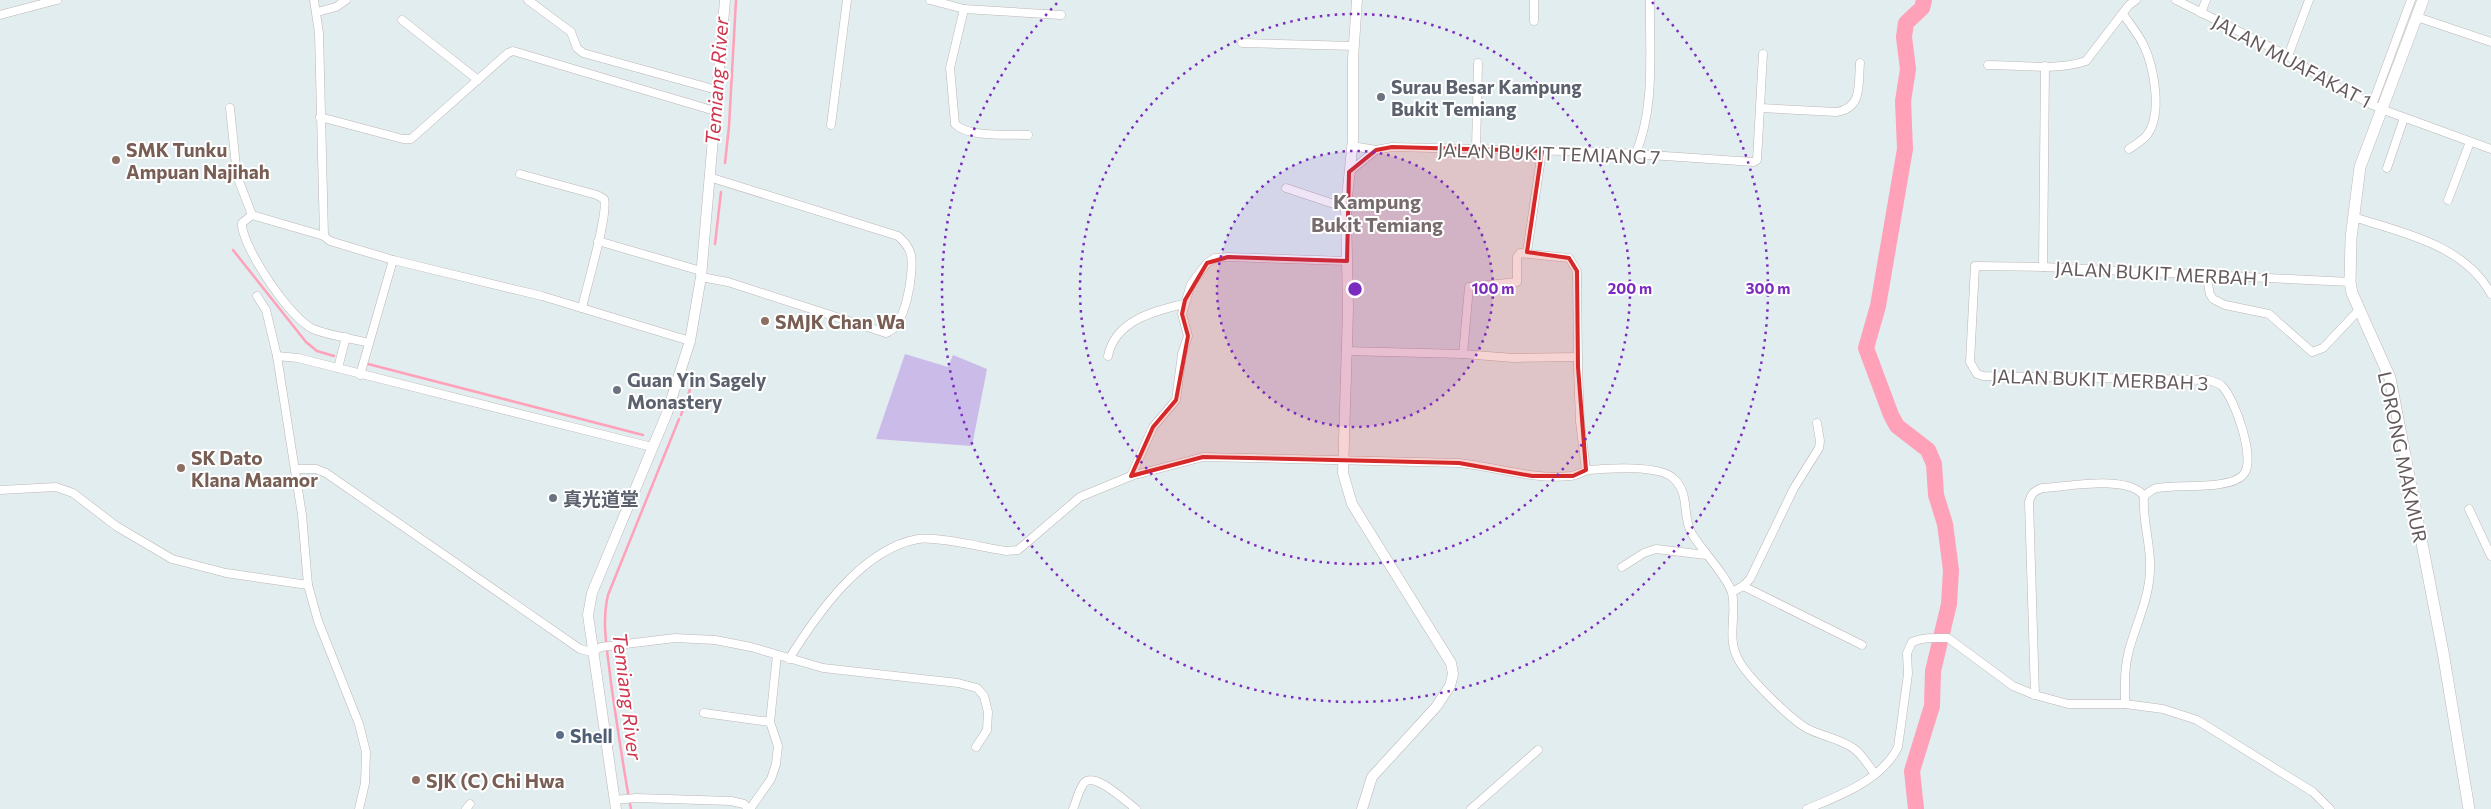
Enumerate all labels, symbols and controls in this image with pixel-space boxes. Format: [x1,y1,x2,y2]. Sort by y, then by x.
street label: JALAN MUAFAKAT 1 [2209,9,2375,113]
water label: Temiang River [700,15,733,146]
place label: Surau Besar Kampung Bukit Temiang [1391,75,1582,120]
marker: Surau Besar Kampung Bukit Temiang [1375,91,1387,103]
place label: SMK Tunku Ampuan Najihah [126,138,270,183]
street label: JALAN BUKIT TEMIANG 7 [1437,138,1661,168]
marker: SMK Tunku Ampuan Najihah [110,154,122,166]
district label: Kampung Bukit Temiang [1311,189,1443,236]
street label: JALAN BUKIT MERBAH 1 [2054,256,2270,290]
text: 100 m [1472,279,1514,297]
text: 200 m [1608,279,1652,297]
text: 300 m [1746,279,1790,297]
centre of rings [1346,280,1364,298]
place label: SMJK Chan Wa [775,310,905,333]
marker: SMJK Chan Wa [759,315,771,327]
street label: JALAN BUKIT MERBAH 3 [1991,364,2209,394]
place label: Guan Yin Sagely Monastery [627,368,767,413]
street label: LORONG MAKMUR [2374,369,2432,545]
marker: Guan Yin Sagely Monastery [611,384,623,396]
place label: SK Dato Klana Maamor [191,446,318,491]
marker: SK Dato Klana Maamor [175,462,187,474]
place label: 真光道堂 [563,487,639,510]
marker: 真光道堂 [547,492,559,504]
water label: Temiang River [608,631,648,762]
place label: Shell [570,724,613,747]
marker: Shell [554,729,566,741]
place label: SJK (C) Chi Hwa [426,769,565,792]
marker: SJK (C) Chi Hwa [410,774,422,786]

